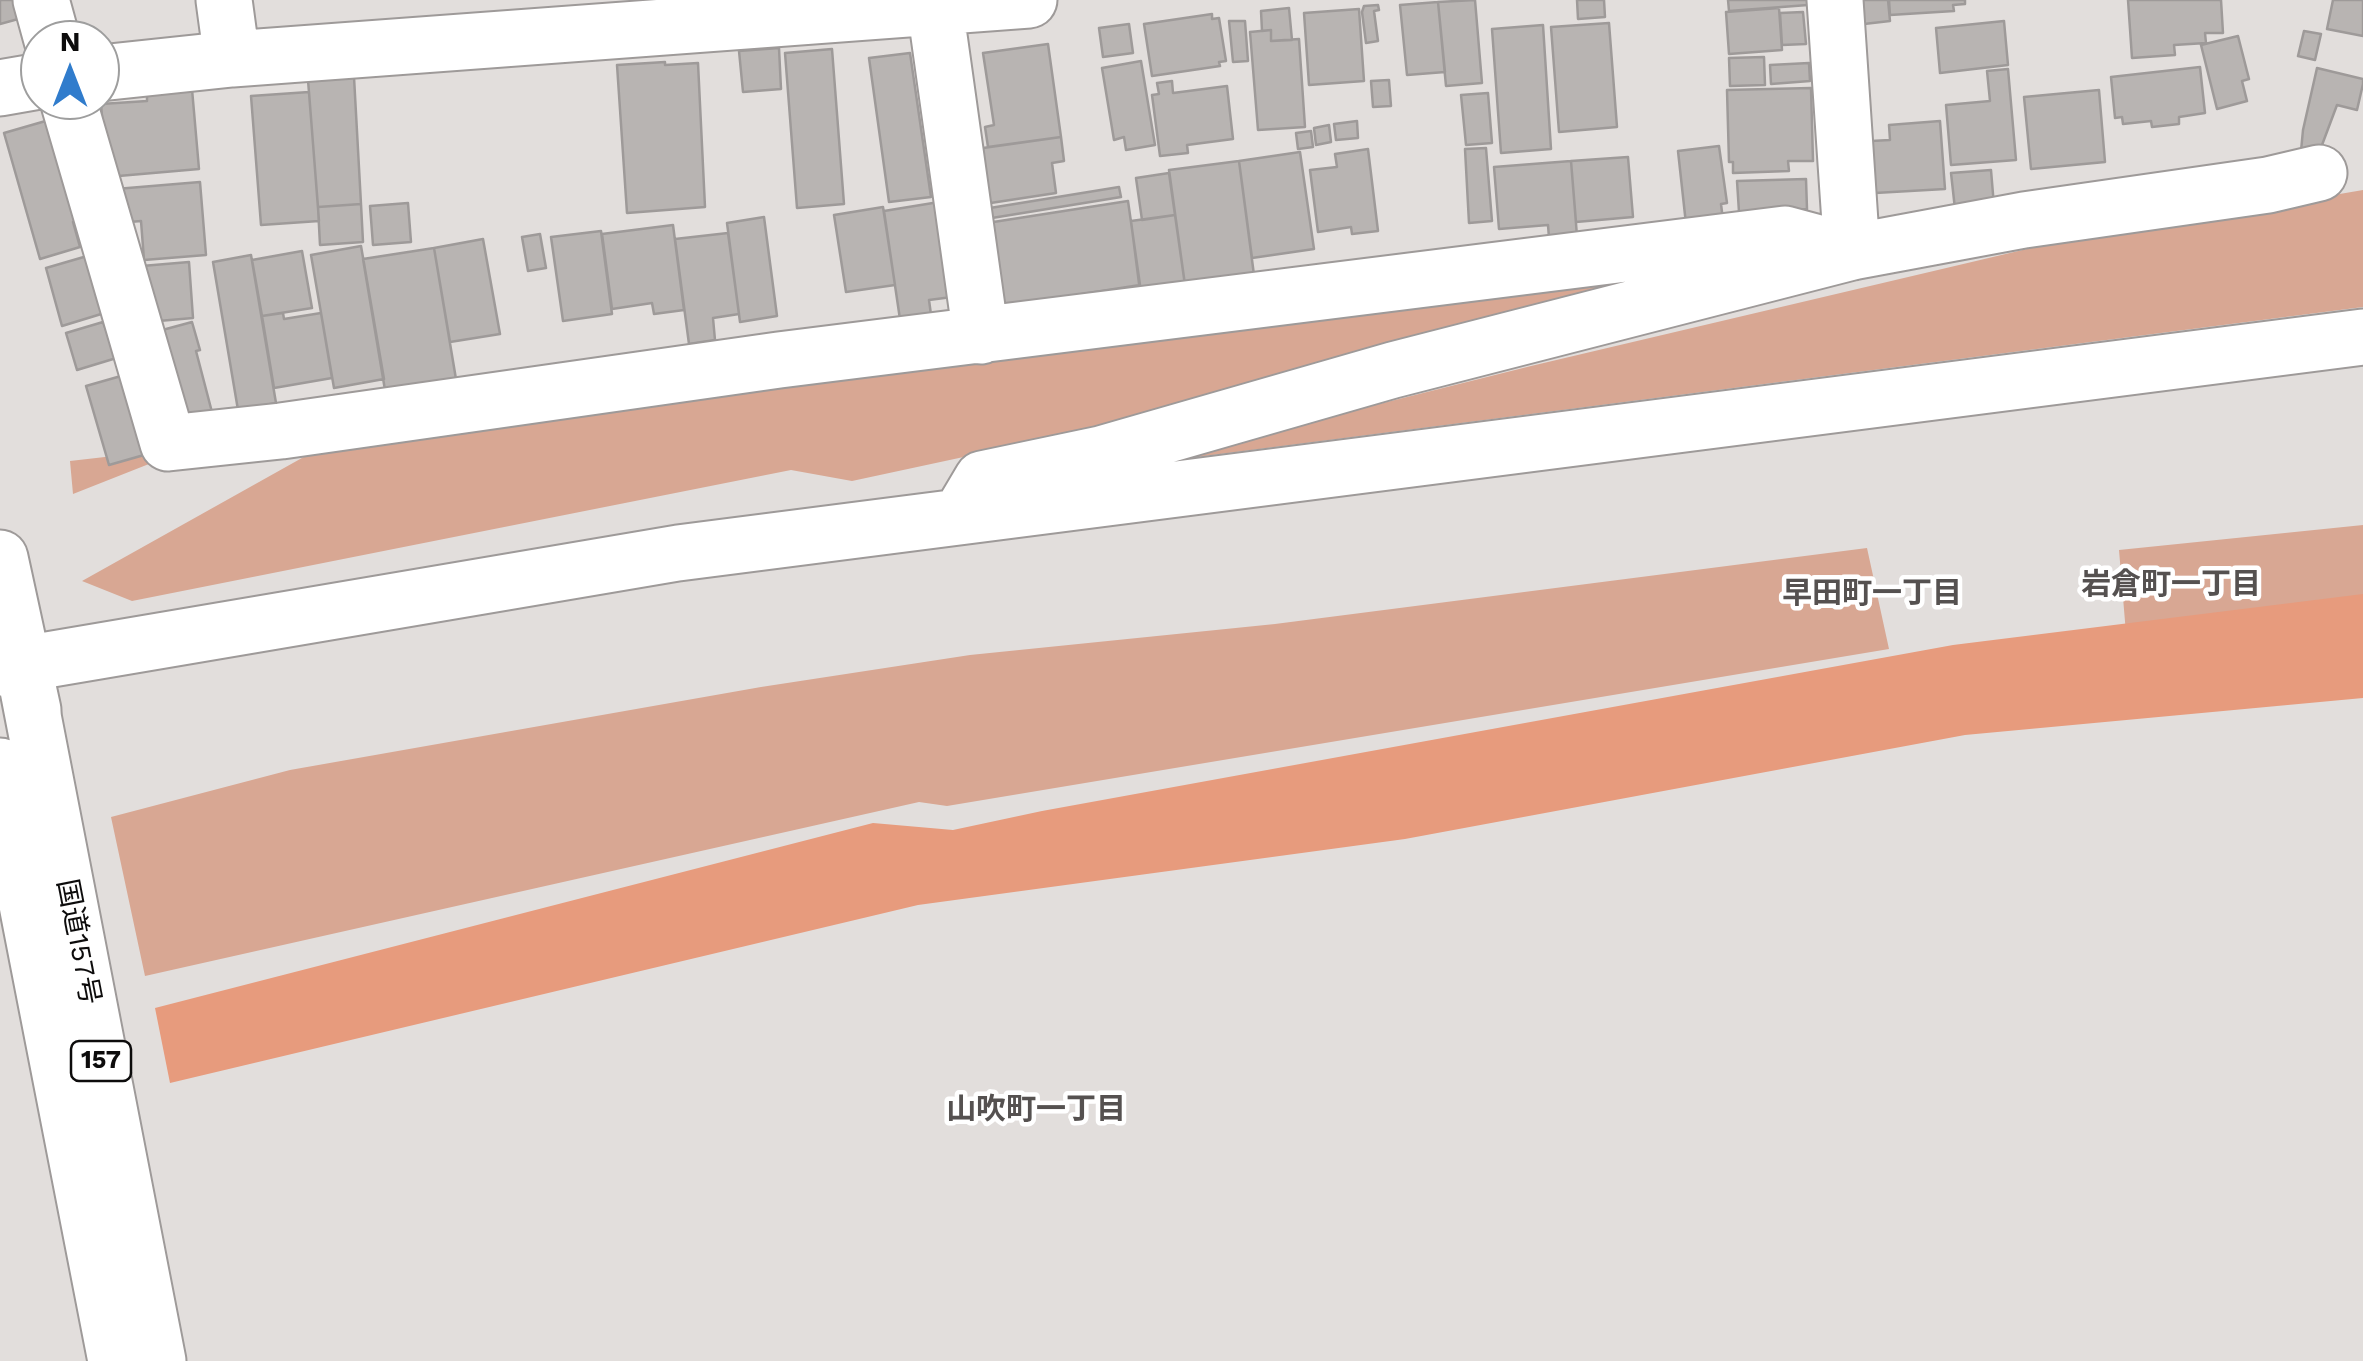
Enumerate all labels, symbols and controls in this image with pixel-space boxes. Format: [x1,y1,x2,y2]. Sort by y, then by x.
north arrow [20,20,120,120]
text: N [60,25,80,58]
district label: 岩倉町一丁目 [2081,567,2261,603]
district label: 早田町一丁目 [1782,576,1962,612]
street label: 国道157号 [49,876,107,1008]
road number: 157 [71,1041,131,1081]
district label: 山吹町一丁目 [946,1092,1126,1128]

